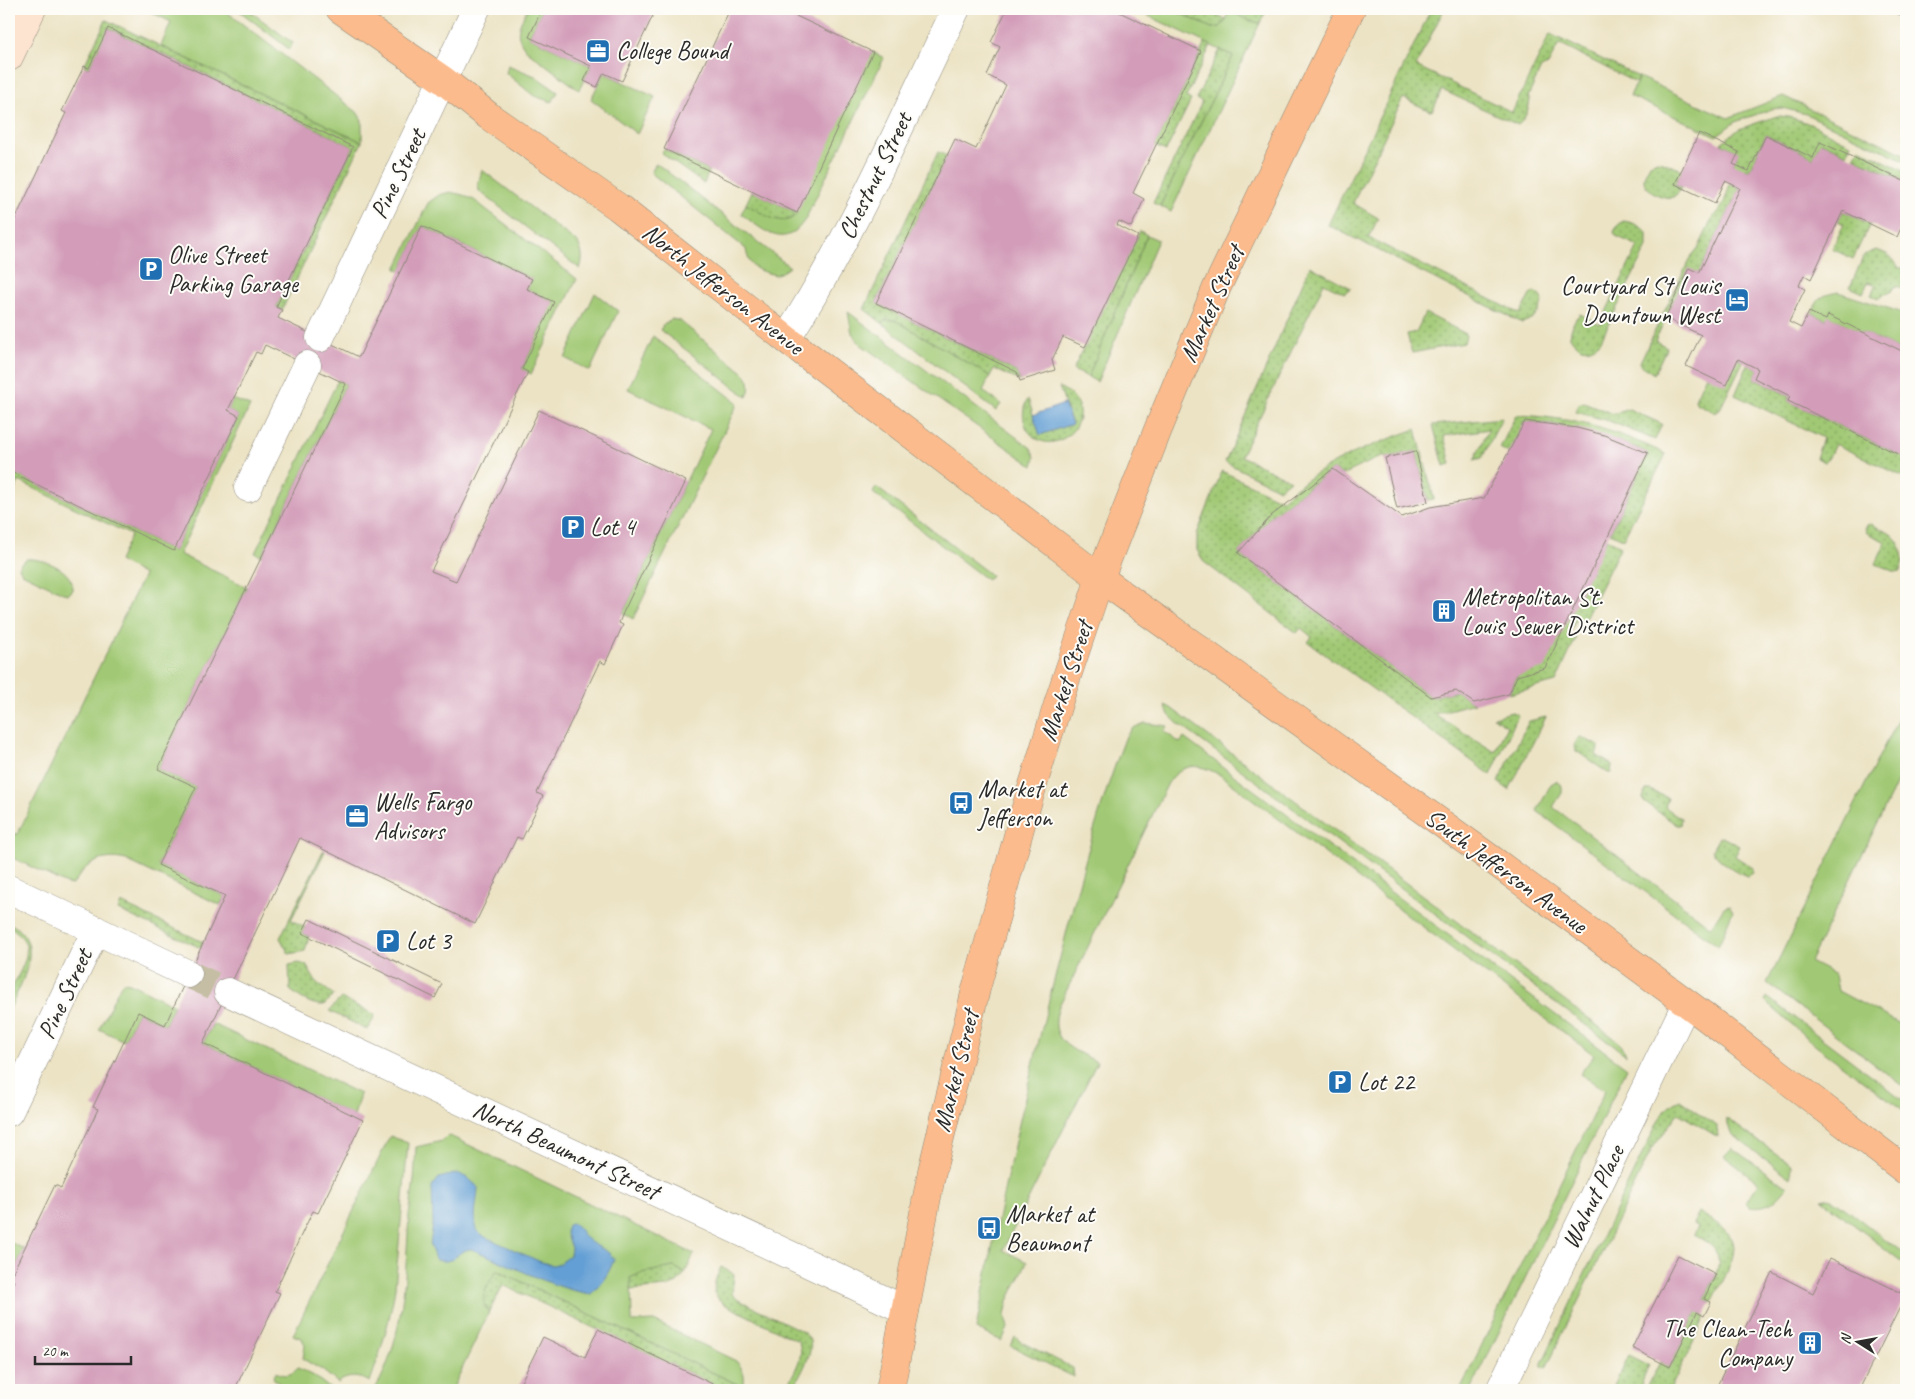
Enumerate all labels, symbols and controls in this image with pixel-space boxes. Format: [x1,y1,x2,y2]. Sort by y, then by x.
place label: College Bound [616,35,733,67]
office icon: College Bound [585,38,611,64]
street label: Chestnut Street [831,105,921,245]
street label: Pine Street [363,121,435,224]
street label: North Jefferson Avenue [636,216,812,363]
street label: Market Street [1172,237,1253,367]
place label: Olive Street Parking Garage [168,239,300,300]
parking icon: Olive Street Parking Garage [138,256,164,282]
place label: Courtyard St Louis Downtown West [1561,270,1723,331]
hotel icon: Courtyard St Louis Downtown West [1724,287,1750,313]
place label: Lot 4 [590,511,638,543]
parking icon: Lot 4 [560,514,586,540]
place label: Metropolitan St. Louis Sewer District [1462,581,1636,642]
building icon: Metropolitan St. Louis Sewer District [1431,598,1457,624]
street label: Market Street [1032,614,1102,745]
place label: Market at Jefferson [977,773,1069,834]
place label: Wells Fargo Advisors [374,786,472,847]
bus stop icon: Market at Jefferson [948,790,974,816]
street label: South Jefferson Avenue [1419,801,1595,942]
office icon: Wells Fargo Advisors [344,803,370,829]
place label: Lot 3 [406,925,453,957]
parking icon: Lot 3 [375,928,401,954]
street label: Pine Street [30,941,101,1044]
street label: Market Street [925,1003,987,1135]
place label: Lot 22 [1358,1066,1416,1098]
parking icon: Lot 22 [1327,1069,1353,1095]
street label: North Beaumont Street [468,1093,668,1209]
street label: Walnut Place [1554,1138,1633,1254]
place label: Market at Beaumont [1006,1198,1097,1259]
bus stop icon: Market at Beaumont [976,1215,1002,1241]
place label: The Clean-Tech Company [1663,1313,1794,1374]
north arrow [1832,1316,1882,1366]
building icon: The Clean-Tech Company [1797,1330,1823,1356]
text: N [1837,1331,1855,1345]
scale bar [35,1334,131,1366]
text: 20 m [42,1342,69,1361]

